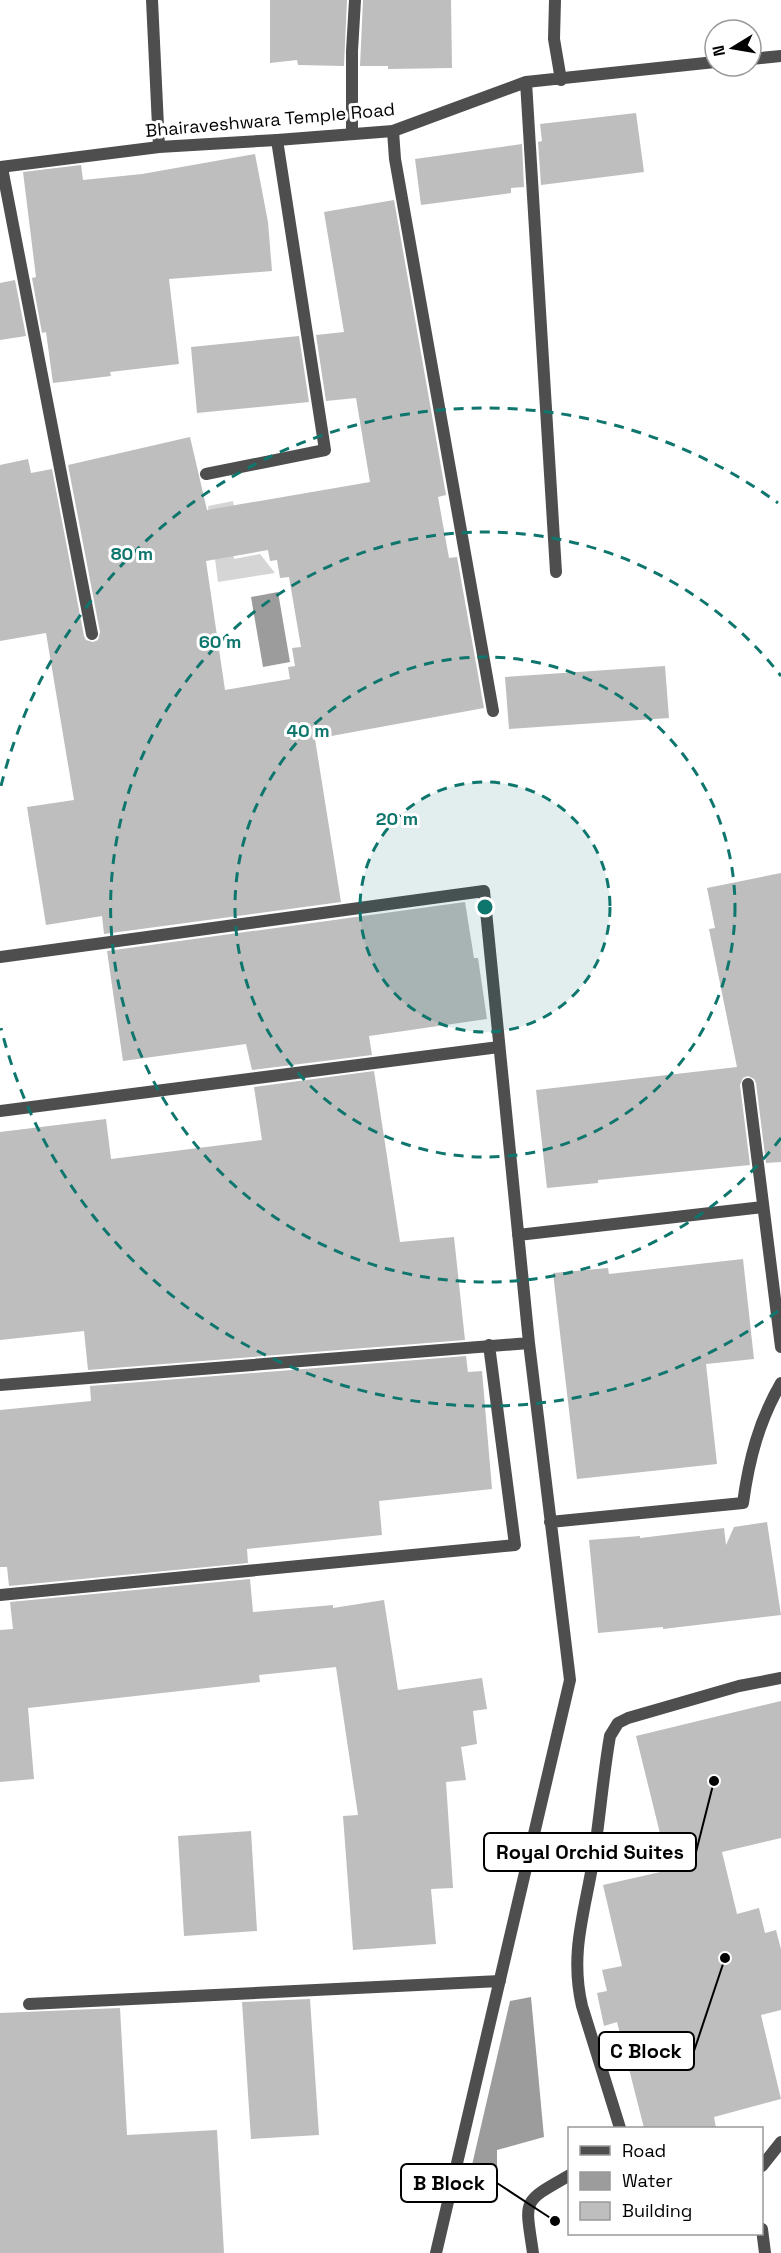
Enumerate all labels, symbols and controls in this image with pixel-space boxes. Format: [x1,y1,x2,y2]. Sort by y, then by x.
north arrow [703,18,763,78]
text: N [707,43,730,58]
street label: Bhairaveshwara Temple Road [144,97,396,142]
text: 80 m [111,542,153,565]
text: 60 m [199,630,241,653]
text: 40 m [286,719,330,742]
text: 20 m [376,807,418,830]
centre of rings [475,897,495,917]
callout: Royal Orchid Suites [484,1833,696,1871]
text: Royal Orchid Suites [496,1839,684,1865]
callout: C Block [599,2032,694,2070]
text: C Block [610,2038,682,2064]
legend [568,2127,763,2235]
text: Road [622,2139,666,2162]
callout: B Block [401,2164,497,2202]
text: Water [622,2169,673,2192]
text: B Block [413,2170,485,2196]
text: Building [622,2199,692,2222]

